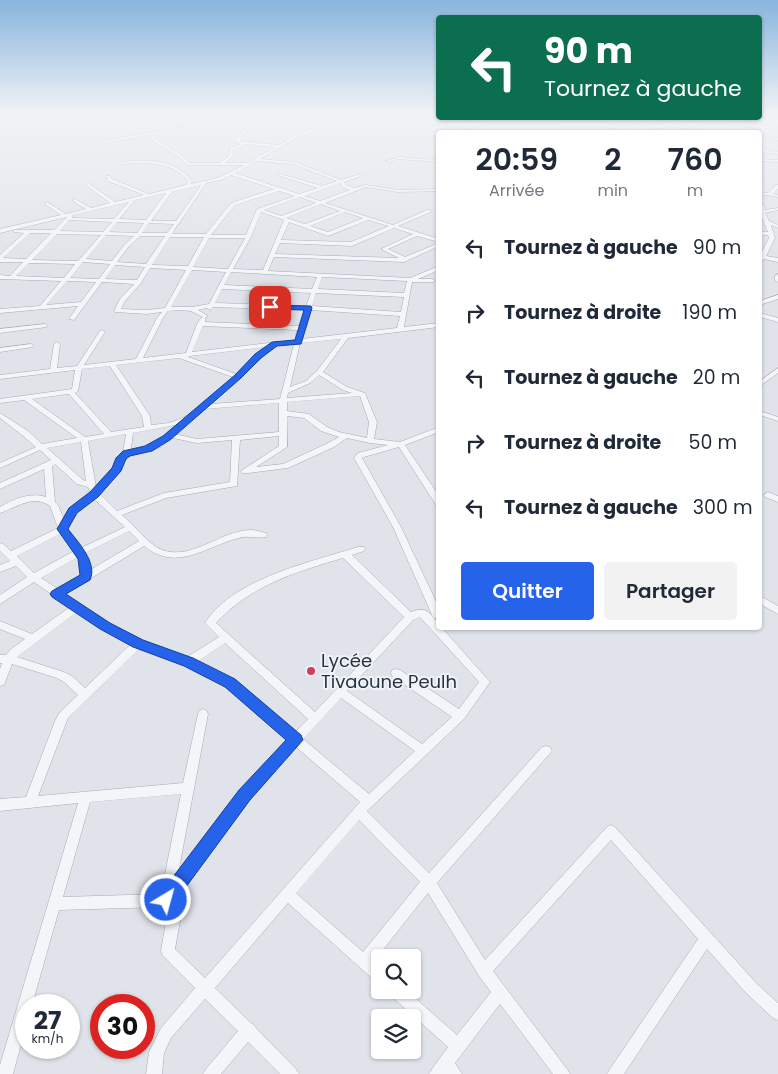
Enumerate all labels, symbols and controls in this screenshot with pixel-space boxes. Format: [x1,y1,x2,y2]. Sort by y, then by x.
text: 90 m [544,26,633,75]
icon: left [461,35,526,100]
text: Tournez à gauche [544,73,742,104]
text: 20:59 [475,138,558,181]
text: 2 [604,138,621,181]
text: 760 [668,138,723,181]
text: Arrivée [489,179,544,202]
text: min [597,179,628,202]
text: m [687,179,703,202]
icon: left [461,234,489,262]
text: Tournez à gauche [504,234,678,261]
text: 90 m [693,234,741,261]
pin [249,286,291,328]
icon: arrive [256,293,284,321]
icon: right [461,299,489,327]
text: Tournez à droite [504,299,661,326]
text: 190 m [682,299,737,326]
icon: left [461,364,489,392]
text: Tournez à gauche [504,364,678,391]
text: 20 m [693,364,740,391]
icon: right [461,429,489,457]
text: Tournez à droite [504,429,661,456]
text: 50 m [688,429,737,456]
icon: left [461,494,489,522]
text: Tournez à gauche [504,494,678,521]
text: 300 m [693,494,752,521]
button: Quitter [461,562,594,620]
button: Partager [604,562,737,620]
place label: Lycée Tivaoune Peulh [321,648,457,694]
marker: Lycée Tivaoune Peulh [305,665,317,677]
position arrow [139,873,191,925]
map controls [371,949,421,1059]
button: search [371,949,421,999]
speed limit sign: 30 [90,994,155,1059]
text: 27 [34,1003,61,1038]
button: layers [371,1009,421,1059]
text: km/h [32,1030,63,1047]

